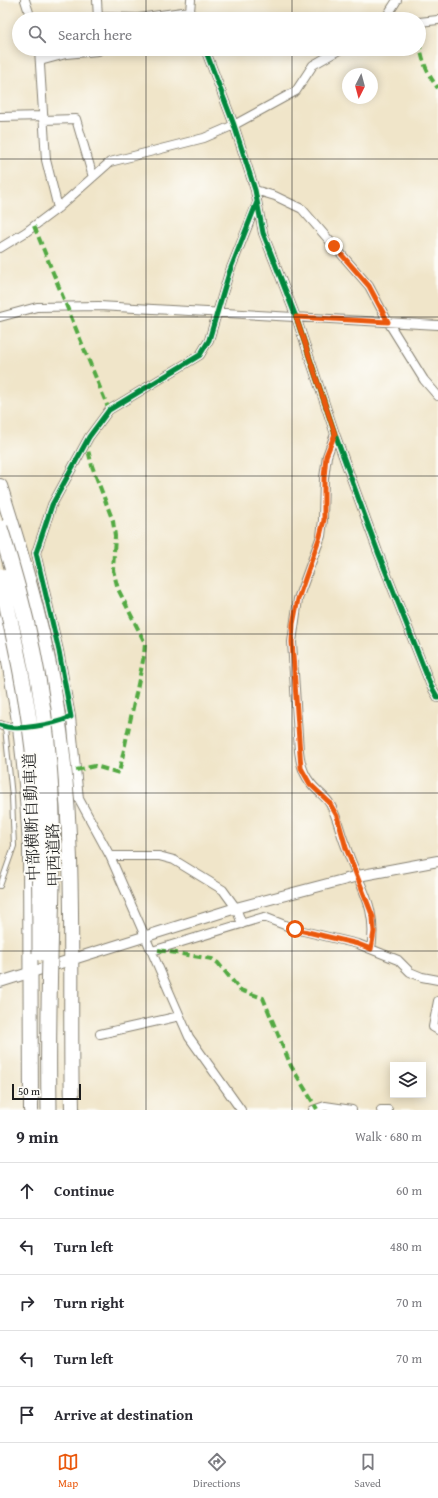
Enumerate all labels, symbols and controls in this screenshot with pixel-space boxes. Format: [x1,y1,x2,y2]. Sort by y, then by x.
search box [12,12,426,56]
icon: search [26,23,48,45]
text: Search here [58,24,132,45]
north arrow [342,68,378,104]
route end [325,237,343,255]
street label: 中部横断自動車道 [17,753,45,881]
street label: 甲西道路 [40,823,66,887]
route start [286,920,304,938]
map controls [390,1062,426,1098]
button: layers [390,1062,426,1098]
scale bar [12,1082,81,1101]
text: 50 m [18,1083,40,1099]
text: 9 min [16,1124,58,1149]
text: Walk · 680 m [355,1127,422,1146]
icon: ahead [16,1180,38,1202]
text: Continue [54,1180,115,1201]
text: 60 m [396,1181,422,1200]
icon: left [16,1236,38,1258]
text: Turn left [54,1236,113,1257]
text: 480 m [390,1237,422,1256]
icon: right [16,1292,38,1314]
text: Turn right [54,1292,125,1313]
text: 70 m [396,1293,422,1312]
icon: left [16,1348,38,1370]
text: Turn left [54,1348,113,1369]
text: 70 m [396,1349,422,1368]
icon: arrive [16,1404,38,1426]
text: Arrive at destination [54,1404,193,1425]
tab: Map [57,1451,79,1491]
tab: Directions [193,1451,240,1491]
tab: Saved [354,1451,381,1491]

